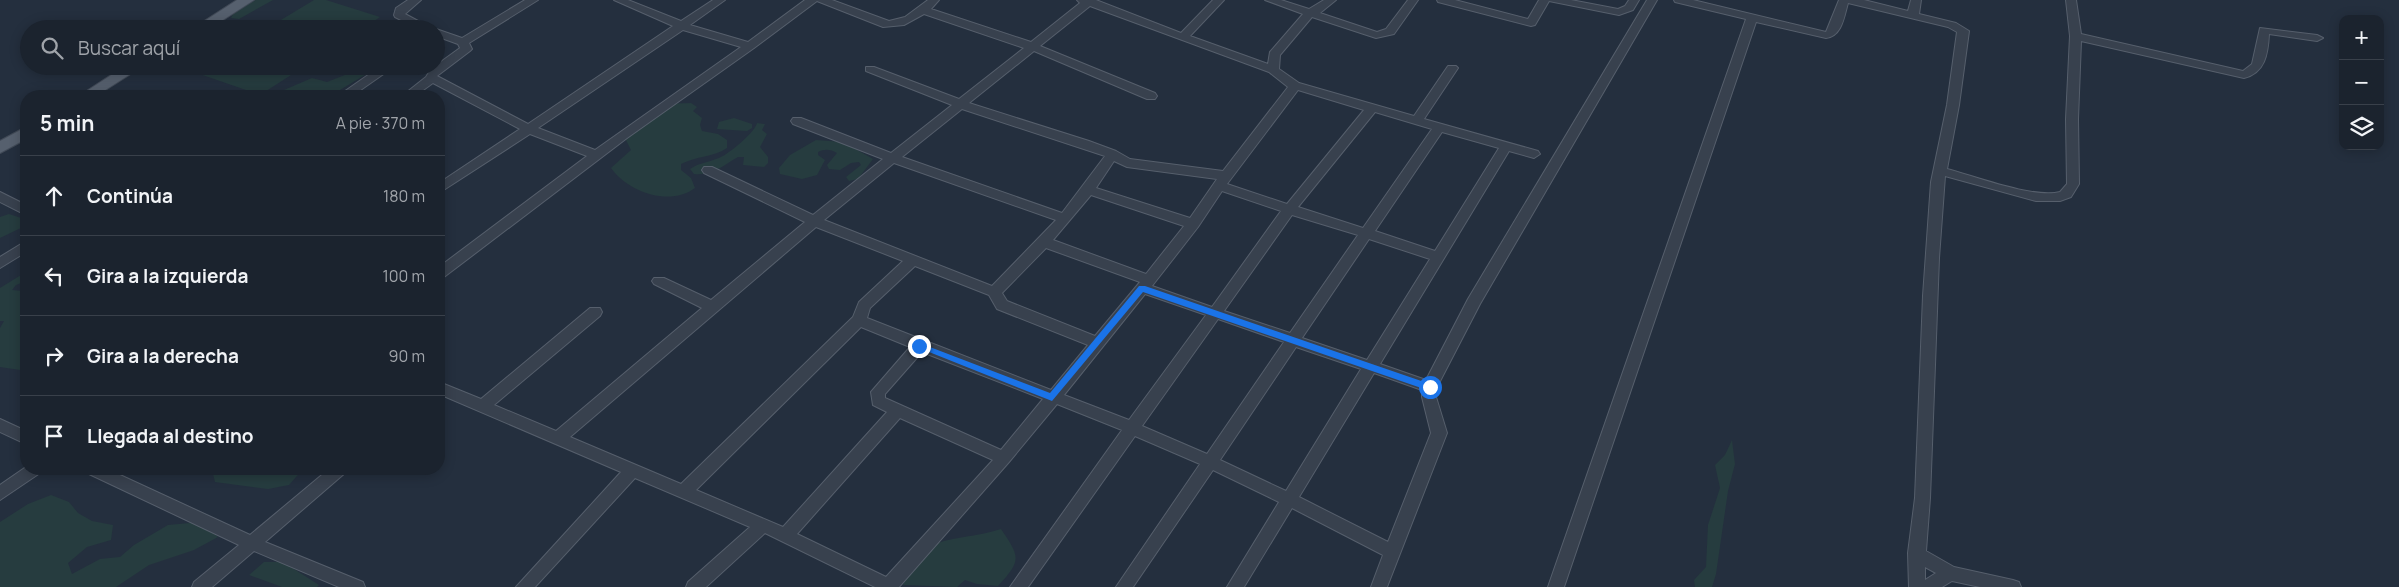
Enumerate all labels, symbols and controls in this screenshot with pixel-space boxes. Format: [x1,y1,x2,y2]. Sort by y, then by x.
map controls [2339,15,2384,150]
button: + [2339,15,2384,60]
search box [20,20,445,75]
icon: search [38,34,66,62]
text: Buscar aquí [78,35,180,61]
button: − [2339,60,2384,105]
button: layers [2339,105,2384,150]
text: 5 min [40,109,94,137]
text: A pie · 370 m [336,112,425,134]
icon: ahead [40,182,68,210]
text: Continúa [87,183,173,209]
text: 180 m [383,185,425,207]
icon: left [40,262,68,290]
text: Gira a la izquierda [87,263,248,289]
text: 100 m [382,265,425,287]
route end [908,335,931,358]
icon: right [40,342,68,370]
text: Gira a la derecha [87,343,239,369]
text: 90 m [389,345,425,367]
route start [1419,376,1442,399]
icon: arrive [40,422,68,450]
text: Llegada al destino [87,423,254,449]

